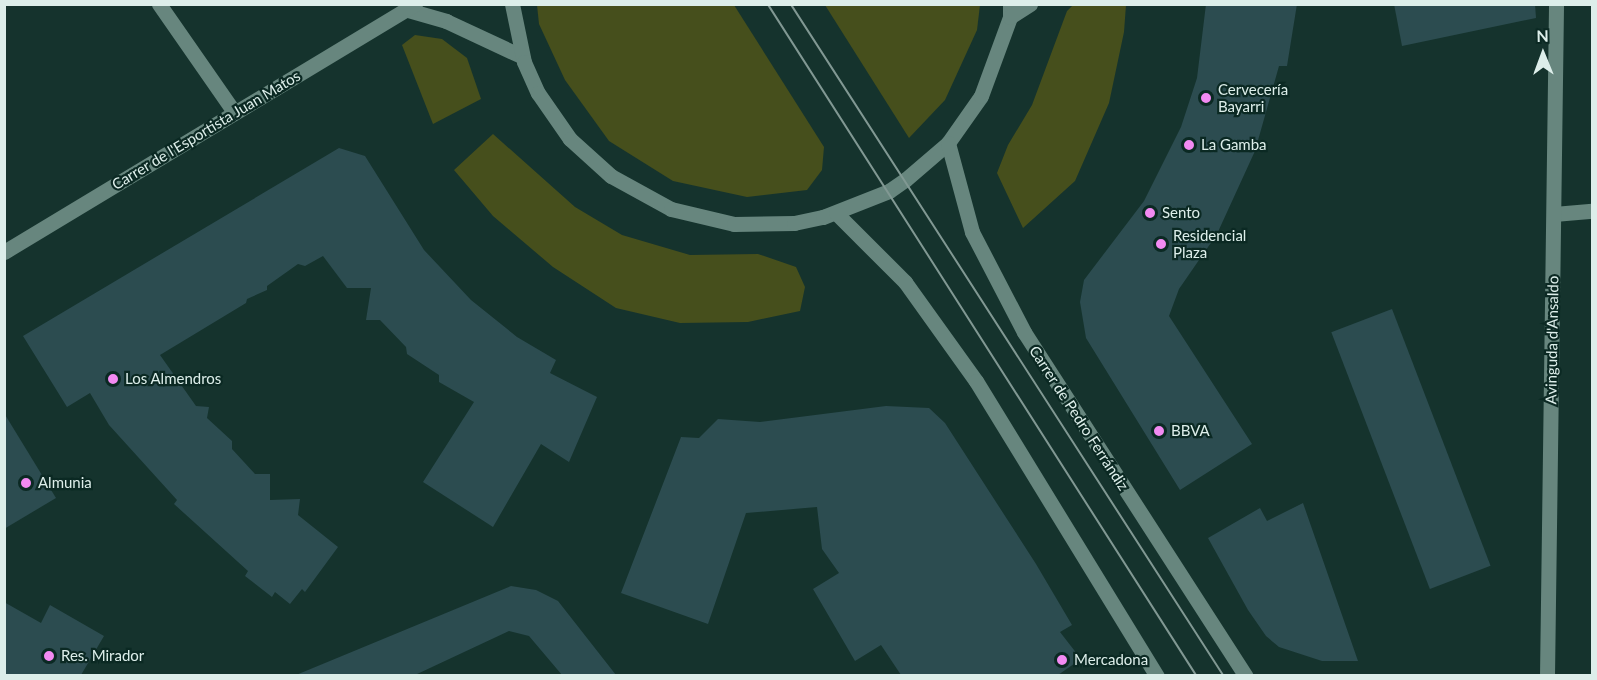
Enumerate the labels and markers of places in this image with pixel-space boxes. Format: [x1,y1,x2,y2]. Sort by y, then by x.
place label: Cervecería Bayarri [1218,80,1288,115]
marker: Cervecería Bayarri [1199,91,1213,105]
place label: La Gamba [1201,136,1267,154]
marker: La Gamba [1182,138,1196,152]
place label: Sento [1162,204,1200,222]
marker: Sento [1143,206,1157,220]
place label: Residencial Plaza [1173,226,1246,261]
marker: Residencial Plaza [1154,237,1168,251]
place label: Los Almendros [125,370,222,388]
marker: Los Almendros [106,372,120,386]
place label: BBVA [1171,422,1210,440]
marker: BBVA [1152,424,1166,438]
place label: Almunia [38,474,92,492]
marker: Almunia [19,476,33,490]
place label: Res. Mirador [61,647,144,665]
marker: Res. Mirador [42,649,56,663]
place label: Mercadona [1074,651,1148,669]
marker: Mercadona [1055,653,1069,667]

